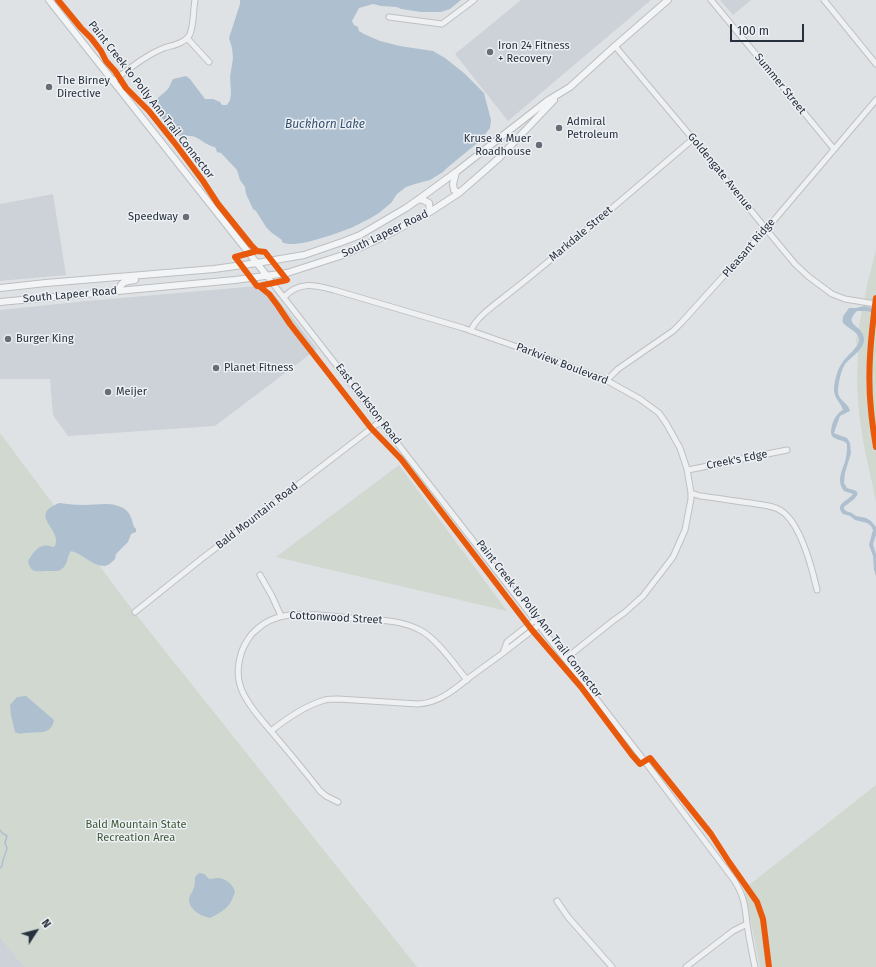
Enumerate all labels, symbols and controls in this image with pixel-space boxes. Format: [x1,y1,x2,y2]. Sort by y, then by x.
scale bar [732,16,806,42]
street label: Paint Creek to Polly Ann Trail Connector [85,19,217,181]
text: 100 m [737,24,769,38]
place label: Iron 24 Fitness + Recovery [498,39,570,65]
marker: Iron 24 Fitness + Recovery [485,47,495,57]
street label: Summer Street [752,51,808,117]
place label: The Birney Directive [57,74,110,100]
marker: The Birney Directive [44,82,54,92]
place label: Admiral Petroleum [567,115,618,141]
water label: Buckhorn Lake [285,118,365,132]
marker: Admiral Petroleum [554,123,564,133]
street label: Goldengate Avenue [685,130,755,214]
place label: Kruse & Muer Roadhouse [464,132,531,158]
marker: Kruse & Muer Roadhouse [534,140,544,150]
street label: Markdale Street [547,204,615,264]
street label: South Lapeer Road [340,207,430,261]
place label: Speedway [128,210,178,224]
marker: Speedway [181,212,191,222]
street label: Pleasant Ridge [720,216,778,280]
street label: South Lapeer Road [22,284,118,306]
place label: Burger King [16,332,74,346]
marker: Burger King [3,334,13,344]
street label: Parkview Boulevard [514,340,610,388]
place label: Planet Fitness [224,361,293,375]
street label: East Clarkston Road [332,361,404,447]
marker: Planet Fitness [211,363,221,373]
place label: Meijer [116,385,147,399]
marker: Meijer [103,387,113,397]
street label: Creek's Edge [705,448,769,472]
street label: Bald Mountain Road [213,480,301,552]
street label: Paint Creek to Polly Ann Trail Connector [473,538,605,700]
street label: Cottonwood Street [289,609,383,627]
park label: Bald Mountain State Recreation Area [85,818,187,844]
north arrow [16,911,56,951]
text: N [39,917,54,930]

